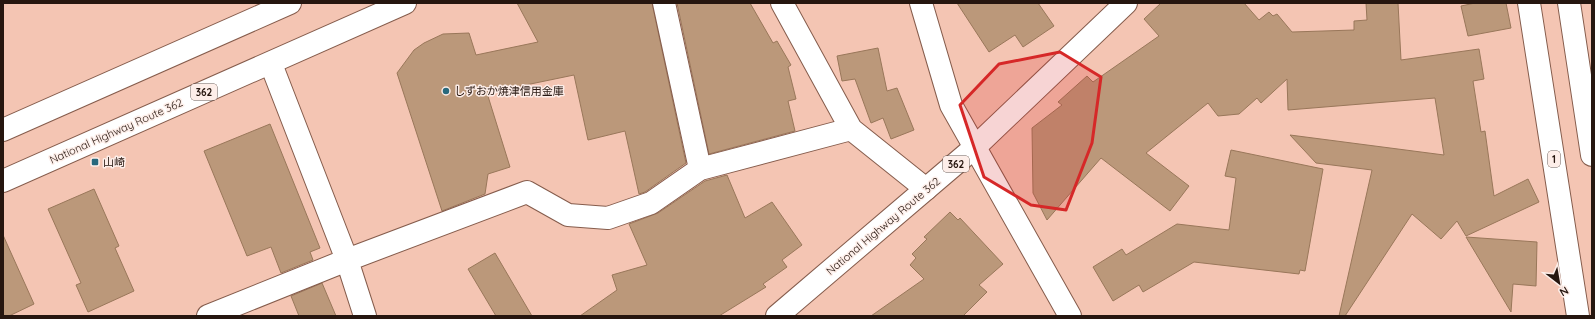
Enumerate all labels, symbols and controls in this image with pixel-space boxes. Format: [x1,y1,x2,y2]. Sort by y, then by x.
road number: 362 [191,84,217,100]
place label: しずおか焼津信用金庫 [454,84,564,98]
marker: しずおか焼津信用金庫 [441,86,451,96]
street label: National Highway Route 362 [47,95,185,167]
road number: 1 [1548,151,1560,167]
place label: 山崎 [103,155,125,169]
road number: 362 [943,156,969,172]
marker: 山崎 [90,157,100,167]
street label: National Highway Route 362 [823,174,943,278]
north arrow [1539,263,1579,303]
text: N [1557,283,1571,300]

